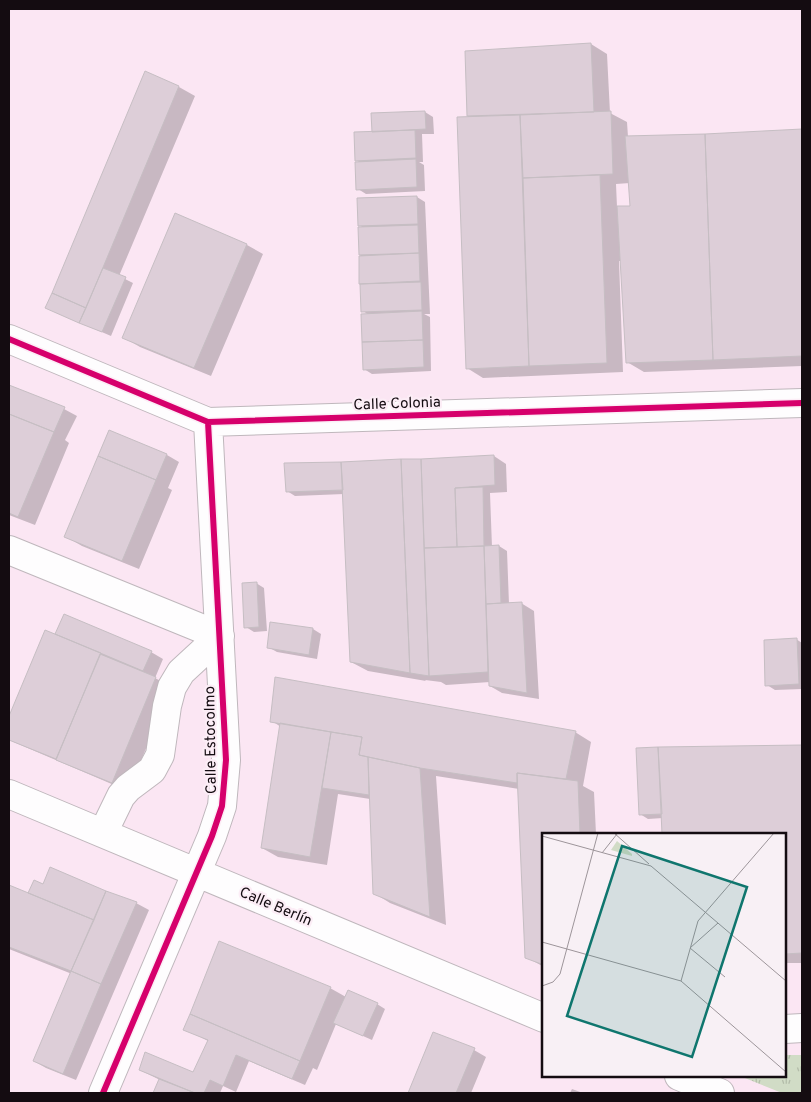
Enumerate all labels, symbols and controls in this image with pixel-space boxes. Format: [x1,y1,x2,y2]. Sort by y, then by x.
street label: Calle Colonia [353,393,441,416]
street label: Calle Estocolmo [201,686,222,794]
inset map [542,833,786,1077]
street label: Calle Berlín [236,884,315,931]

